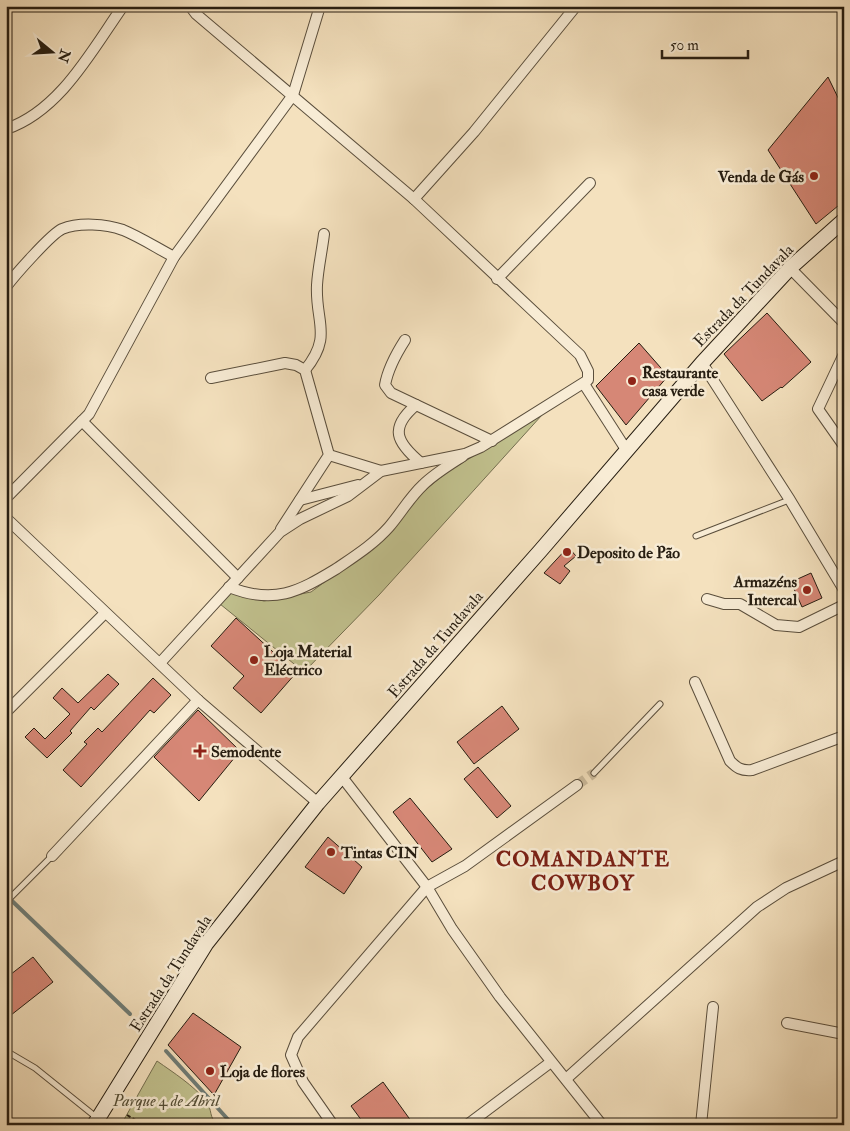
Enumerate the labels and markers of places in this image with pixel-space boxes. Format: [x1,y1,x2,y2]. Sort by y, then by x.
place label: Venda de Gás [717,167,805,187]
marker: Venda de Gás [808,170,820,182]
place label: Restaurante casa verde [642,363,718,401]
marker: Restaurante casa verde [626,375,638,387]
place label: Deposito de Pão [577,543,680,564]
marker: Deposito de Pão [561,546,573,558]
place label: Armazéns Intercal [733,572,798,610]
marker: Armazéns Intercal [801,584,813,596]
place label: Loja Material Eléctrico [264,642,353,680]
marker: Loja Material Eléctrico [248,654,260,666]
place label: Semodente [211,742,282,762]
marker: Semodente [193,744,207,758]
place label: Tintas CIN [340,843,419,863]
marker: Tintas CIN [325,846,337,858]
place label: Loja de flores [220,1062,306,1082]
marker: Loja de flores [204,1065,216,1077]

